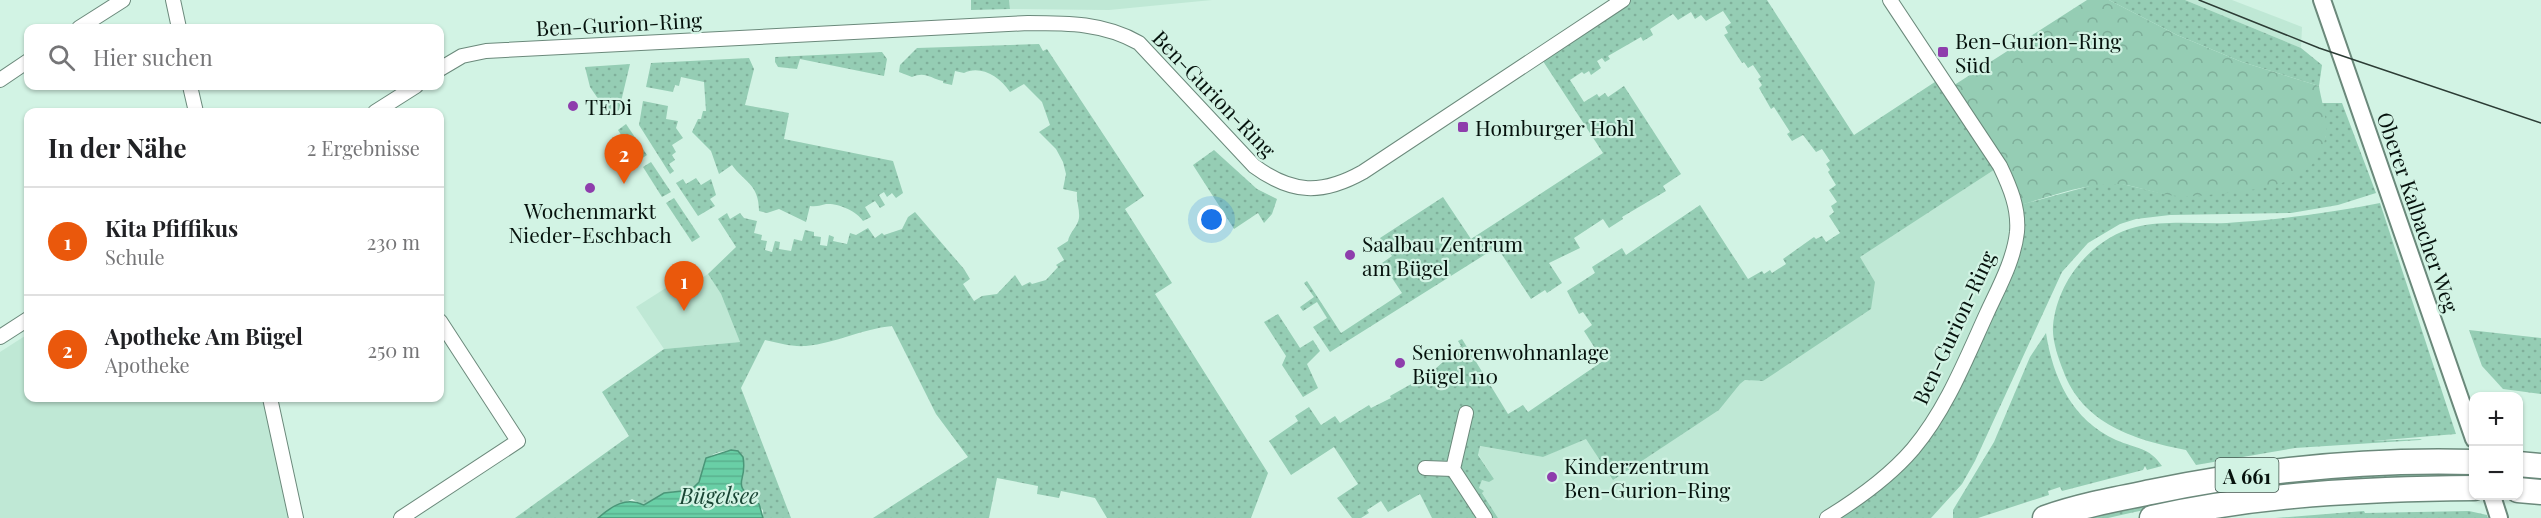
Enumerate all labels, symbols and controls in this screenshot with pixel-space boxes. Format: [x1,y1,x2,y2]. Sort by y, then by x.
street label: Ben-Gurion-Ring [535,5,703,41]
street label: Ben-Gurion-Ring [1147,23,1283,163]
search box [24,24,444,90]
place label: Ben-Gurion-Ring Süd [1955,26,2121,78]
icon: search [45,41,78,74]
text: Hier suchen [93,42,213,72]
marker: Ben-Gurion-Ring Süd [1936,45,1950,59]
place label: TEDi [585,92,632,120]
marker: TEDi [566,99,580,113]
street label: Oberer Kalbacher Weg [2372,108,2466,316]
place label: Homburger Hohl [1475,113,1635,141]
marker: Homburger Hohl [1456,120,1470,134]
text: In der Nähe [48,130,187,165]
text: 2 Ergebnisse [307,134,420,161]
pin: 2 [604,134,644,184]
marker: Wochenmarkt Nieder-Eschbach [583,181,597,195]
place label: Wochenmarkt Nieder-Eschbach [509,196,672,248]
your location [1197,205,1226,234]
text: Kita Pfiffikus [105,213,238,243]
text: 1 [64,228,71,255]
text: 230 m [367,228,420,255]
place label: Saalbau Zentrum am Bügel [1362,229,1523,281]
text: Schule [105,243,165,270]
street label: Ben-Gurion-Ring [1905,246,2001,408]
marker: Saalbau Zentrum am Bügel [1343,248,1357,262]
pin: 1 [664,262,704,311]
text: Apotheke Am Bügel [105,321,303,351]
text: 2 [62,336,73,363]
text: 250 m [367,336,420,363]
place label: Seniorenwohnanlage Bügel 110 [1412,337,1609,389]
text: Apotheke [105,351,190,378]
marker: Seniorenwohnanlage Bügel 110 [1393,356,1407,370]
map controls [2469,392,2523,500]
button: + [2469,392,2523,446]
button: − [2469,446,2523,500]
place label: Kinderzentrum Ben-Gurion-Ring [1564,451,1730,503]
road number: A 661 [2216,458,2278,492]
marker: Kinderzentrum Ben-Gurion-Ring [1545,470,1559,484]
water label: Bügelsee [678,480,759,510]

